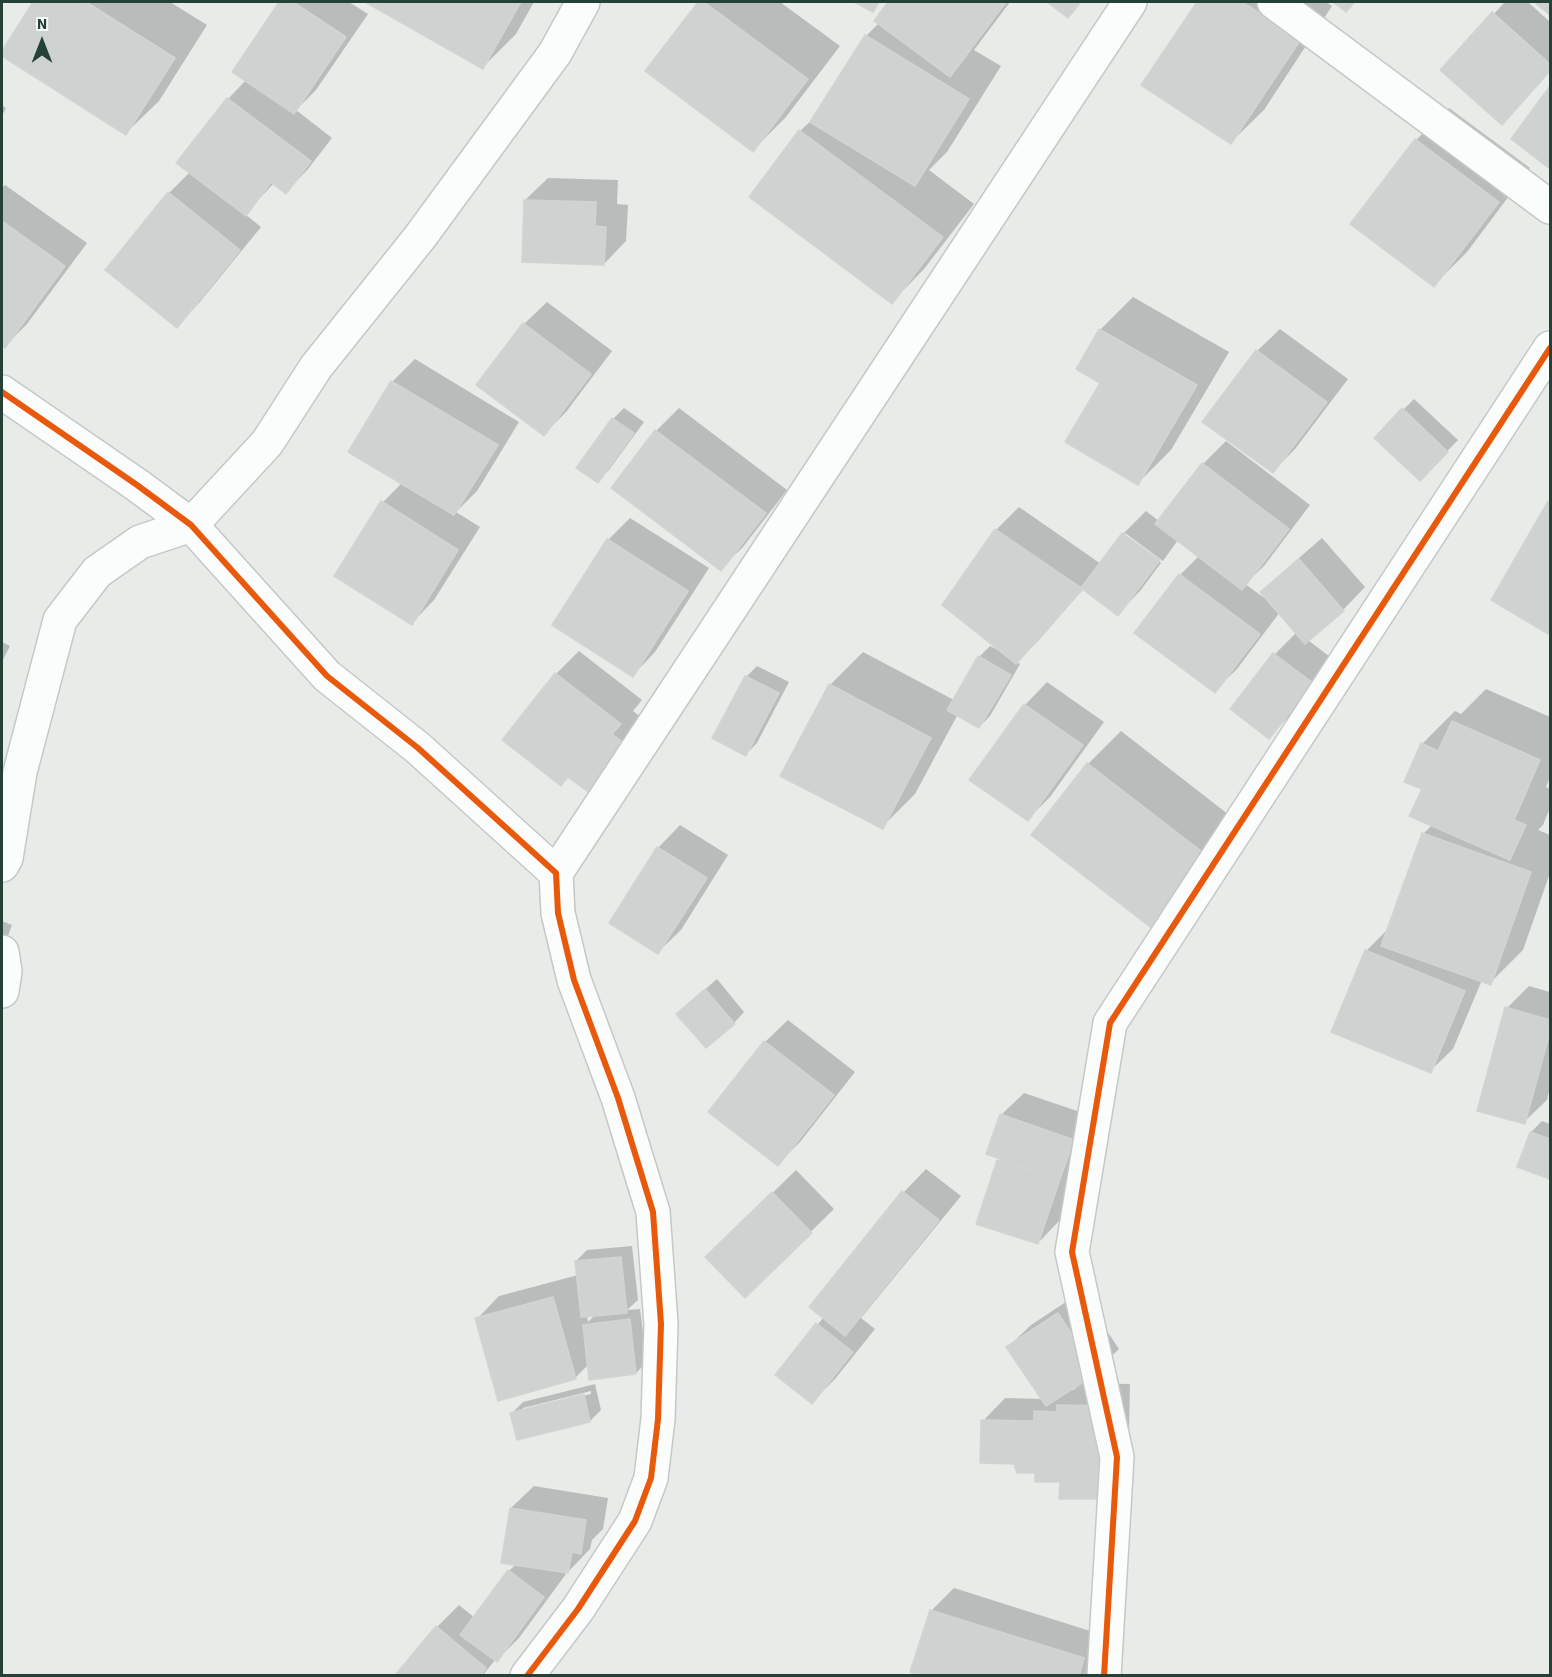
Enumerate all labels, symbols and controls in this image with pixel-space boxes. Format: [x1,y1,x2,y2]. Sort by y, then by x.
north arrow [12,12,72,72]
text: N [37,13,47,35]

